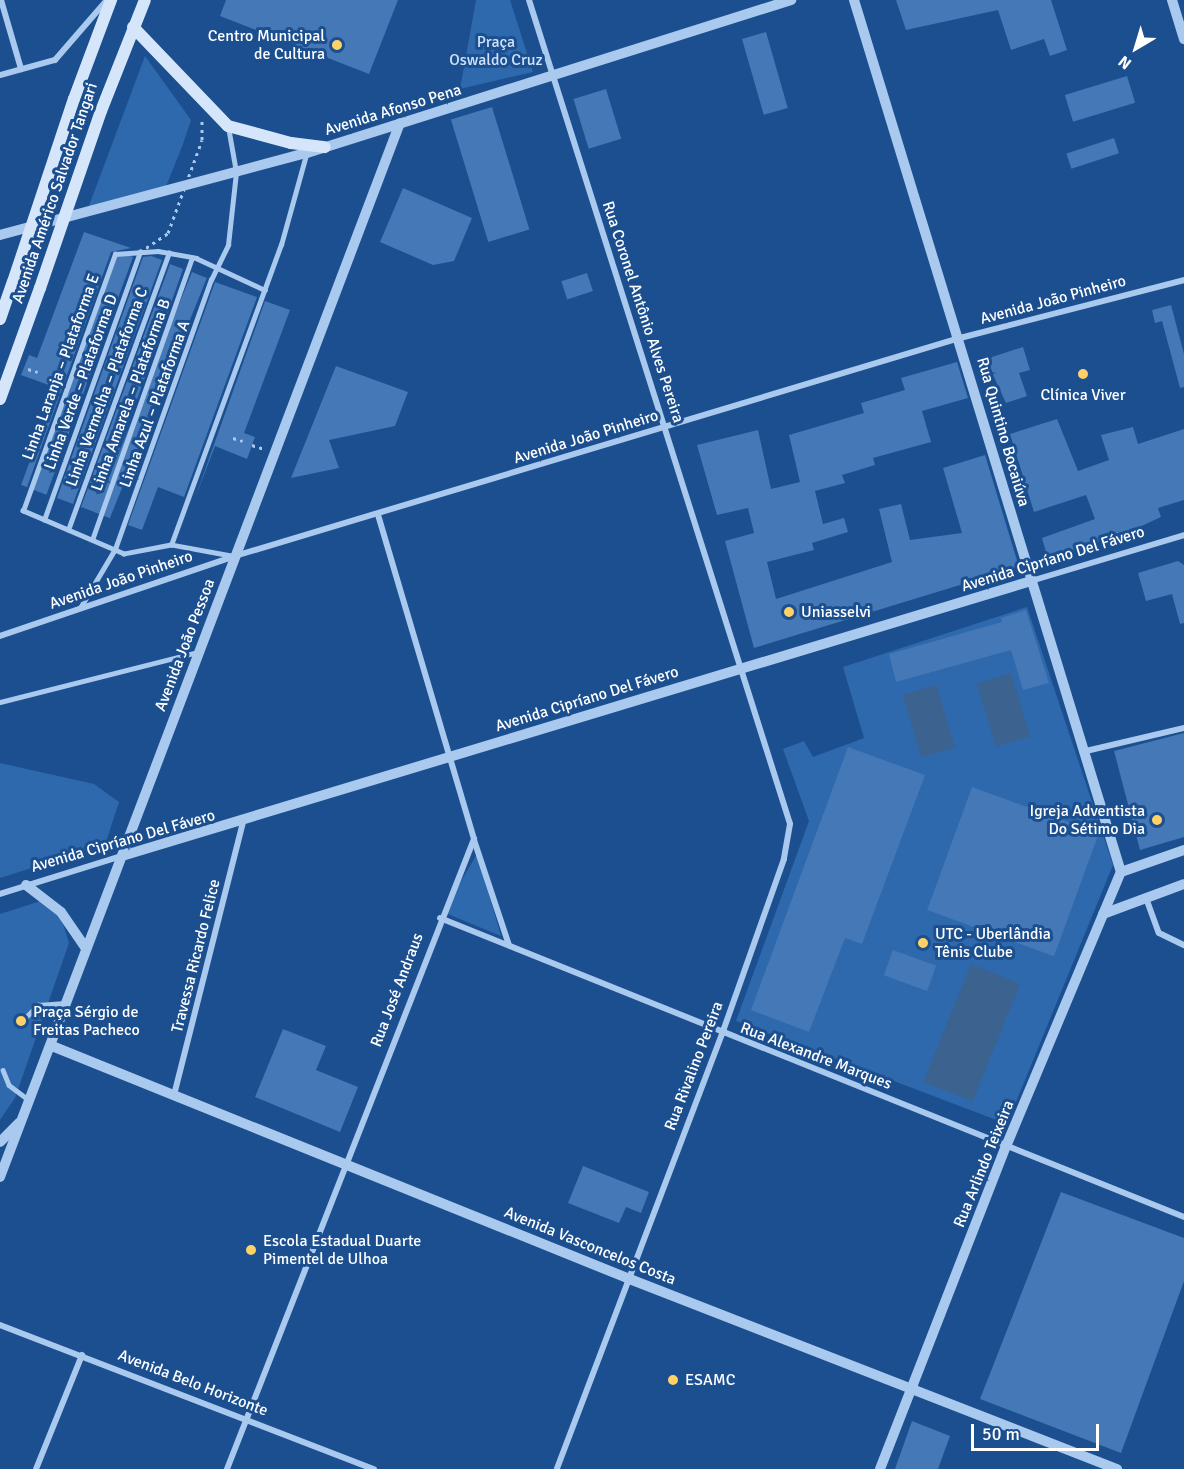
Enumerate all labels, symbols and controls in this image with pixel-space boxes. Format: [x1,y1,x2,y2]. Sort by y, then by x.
north arrow [1106,18,1166,78]
place label: Centro Municipal de Cultura [208,26,325,64]
park label: Praça Oswaldo Cruz [449,32,543,70]
marker: Centro Municipal de Cultura [330,38,344,52]
text: N [1114,51,1135,73]
street label: Avenida Américo Salvador Tangari [8,80,102,306]
street label: Avenida Afonso Pena [322,80,464,140]
street label: Rua Coronel Antônio Alves Pereira [598,199,688,425]
street label: Linha Laranja – Plataforma E [18,271,104,463]
street label: Avenida João Pinheiro [978,271,1128,329]
street label: Linha Vermelha – Plataforma C [62,285,152,489]
street label: Linha Verde – Plataforma D [40,292,122,472]
street label: Linha Amarela – Plataforma B [87,296,175,494]
street label: Linha Azul – Plataforma A [116,318,194,490]
street label: Rua Quintino Bocaiúva [972,355,1034,509]
marker: Clínica Viver [1074,365,1092,383]
place label: Clínica Viver [1040,385,1126,405]
street label: Avenida João Pinheiro [511,406,661,468]
street label: Avenida Cipríano Del Fávero [959,522,1147,596]
street label: Avenida João Pinheiro [47,546,195,614]
street label: Avenida João Pessoa [151,576,219,714]
place label: Uniasselvi [801,602,871,622]
marker: Uniasselvi [782,605,796,619]
street label: Avenida Cipríano Del Fávero [493,662,681,736]
place label: Igreja Adventista Do Sétimo Dia [1029,801,1145,839]
street label: Avenida Cipríano Del Fávero [29,805,217,877]
marker: Igreja Adventista Do Sétimo Dia [1150,813,1164,827]
street label: Travessa Ricardo Felice [168,877,224,1035]
place label: UTC - Uberlândia Tênis Clube [935,924,1051,962]
street label: Rua José Andraus [366,930,428,1050]
marker: UTC - Uberlândia Tênis Clube [916,936,930,950]
street label: Rua Rivalino Pereira [661,999,727,1133]
place label: Praça Sérgio de Freitas Pacheco [33,1002,140,1040]
marker: Praça Sérgio de Freitas Pacheco [14,1014,28,1028]
street label: Rua Alexandre Marques [738,1018,894,1094]
street label: Rua Arlindo Teixeira [950,1098,1018,1230]
street label: Avenida Vasconcelos Costa [501,1203,679,1289]
place label: Escola Estadual Duarte Pimentel de Ulhoa [263,1231,421,1269]
marker: Escola Estadual Duarte Pimentel de Ulhoa [244,1243,258,1257]
street label: Avenida Belo Horizonte [115,1346,271,1420]
place label: ESAMC [685,1370,735,1390]
marker: ESAMC [666,1373,680,1387]
scale bar [974,1412,1102,1450]
text: 50 m [982,1423,1020,1445]

